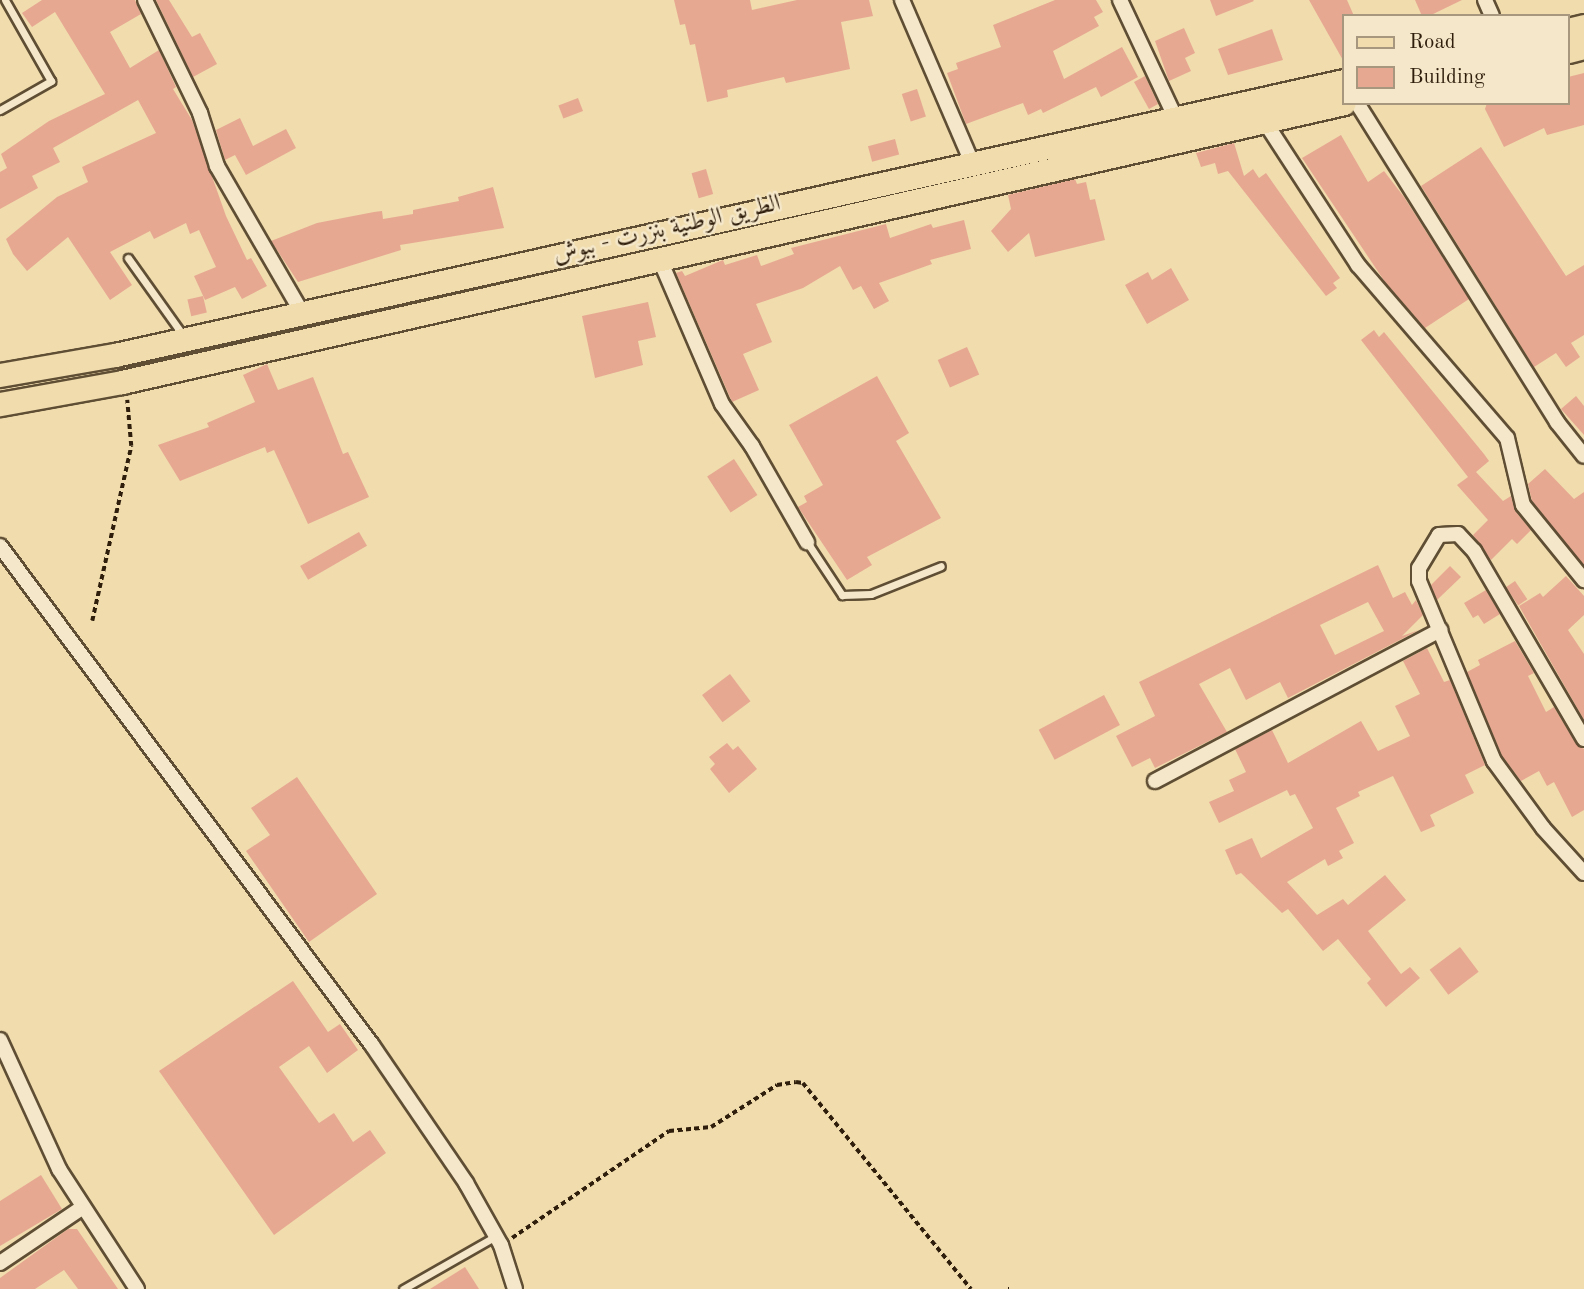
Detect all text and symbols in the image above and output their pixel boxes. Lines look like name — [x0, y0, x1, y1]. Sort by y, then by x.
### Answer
legend — [1342, 14, 1570, 105]
text: Road — [1409, 32, 1456, 53]
text: Building — [1409, 67, 1485, 88]
street label: الطريق الوطنية بنزرت - ببوش — [551, 190, 783, 270]

